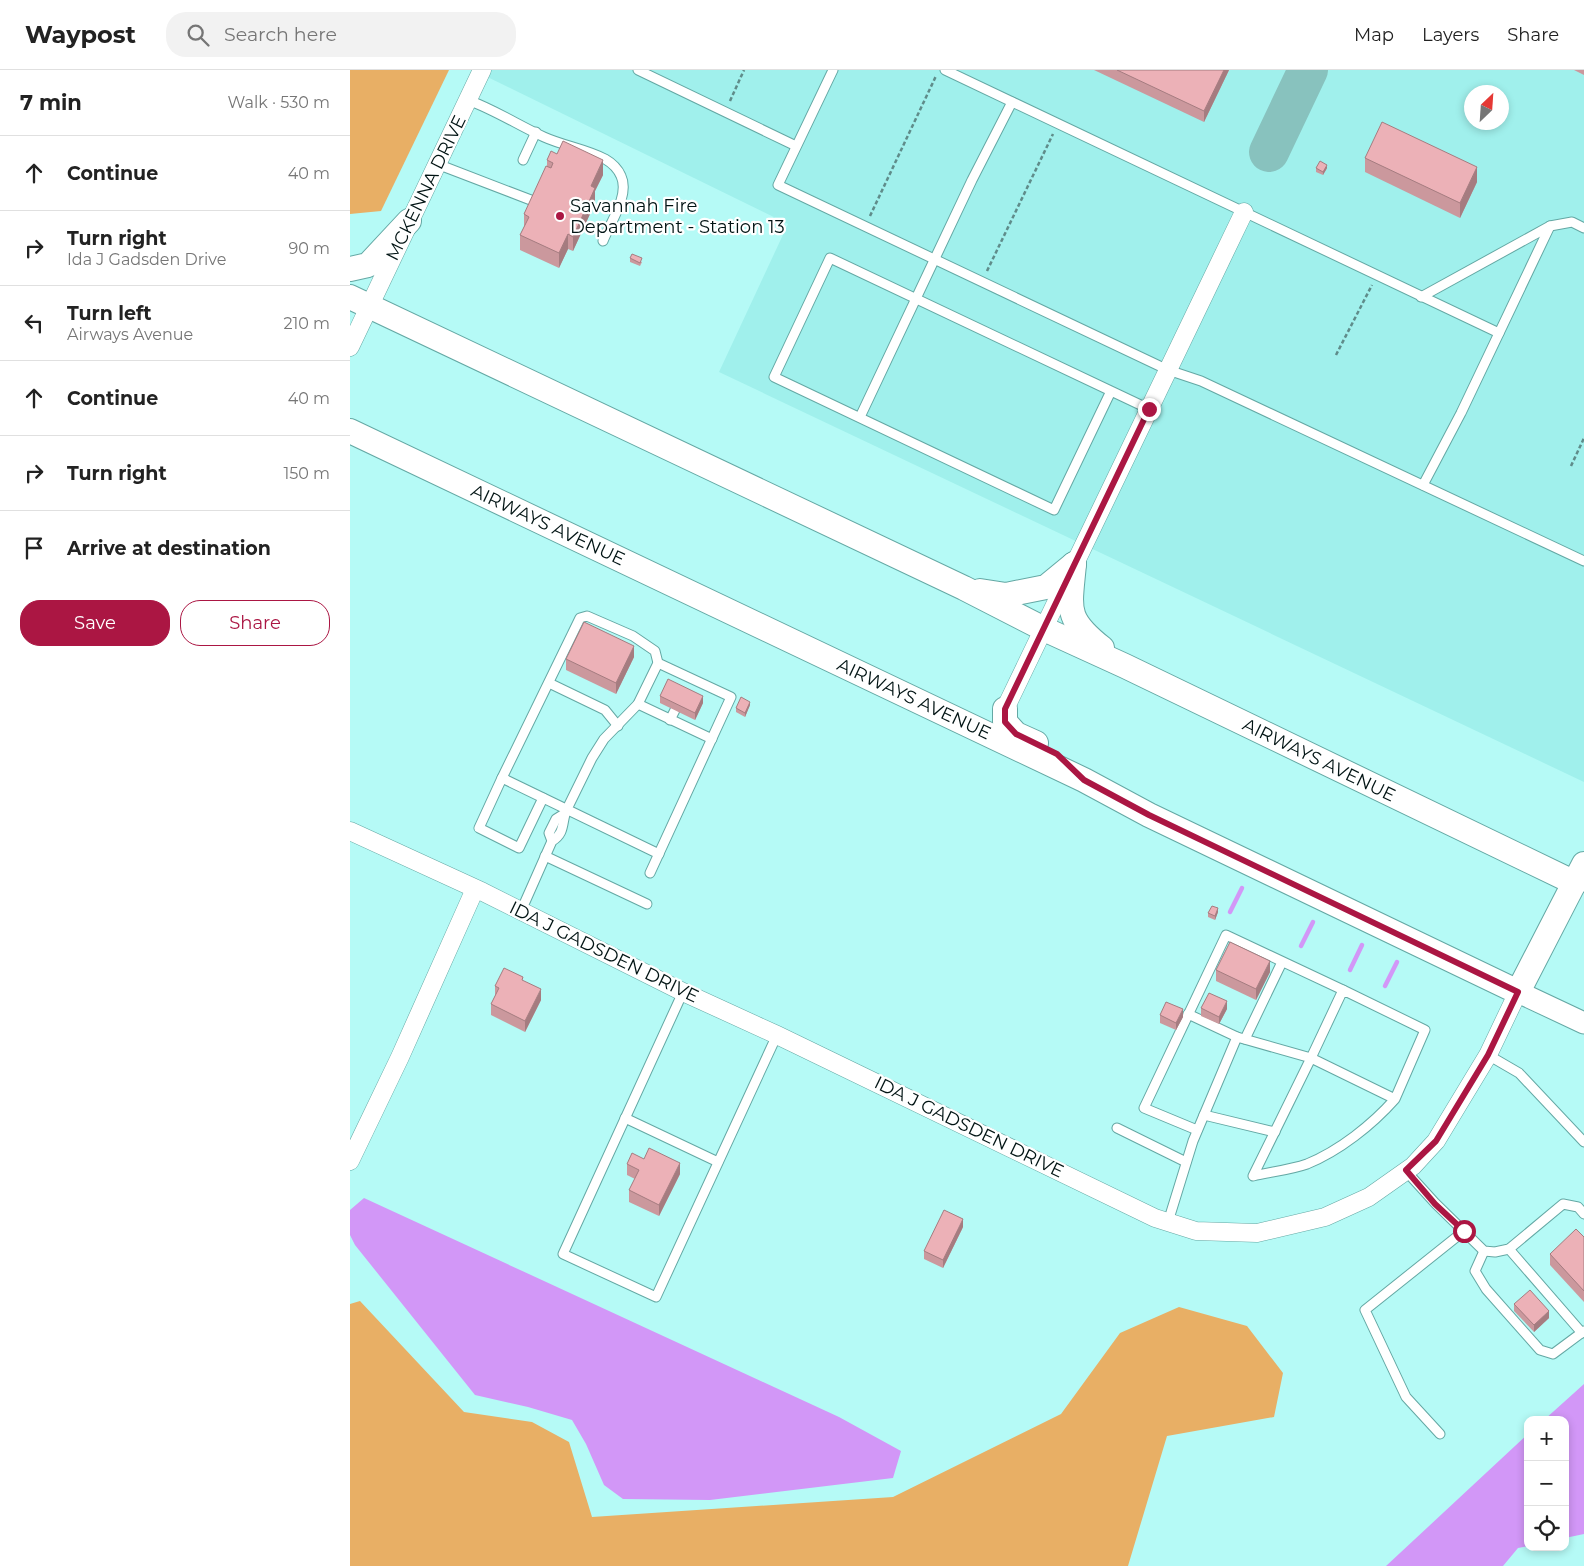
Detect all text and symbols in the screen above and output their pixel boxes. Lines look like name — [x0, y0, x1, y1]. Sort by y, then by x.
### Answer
search box — [166, 12, 516, 57]
text: Waypost — [25, 20, 136, 49]
icon: search — [184, 21, 212, 49]
text: Search here — [224, 23, 337, 46]
text: Map — [1354, 24, 1394, 46]
text: Layers — [1422, 24, 1479, 46]
text: Share — [1507, 24, 1559, 46]
north arrow — [1464, 85, 1509, 130]
text: 7 min — [20, 90, 82, 115]
text: Walk · 530 m — [228, 93, 330, 112]
street label: MCKENNA DRIVE — [381, 112, 471, 264]
icon: ahead — [20, 159, 48, 187]
text: Continue — [67, 162, 158, 185]
text: 40 m — [288, 164, 330, 183]
place label: Savannah Fire Department - Station 13 — [570, 195, 785, 238]
marker: Savannah Fire Department - Station 13 — [554, 210, 566, 222]
text: Turn right — [67, 227, 167, 250]
icon: right — [20, 234, 48, 262]
text: 90 m — [288, 239, 330, 258]
text: Ida J Gadsden Drive — [67, 250, 226, 269]
text: Turn left — [67, 302, 152, 325]
icon: left — [20, 309, 48, 337]
text: 210 m — [283, 314, 330, 333]
text: Airways Avenue — [67, 325, 193, 344]
icon: ahead — [20, 384, 48, 412]
text: Continue — [67, 387, 158, 410]
text: 40 m — [288, 389, 330, 408]
route end — [1138, 398, 1161, 421]
icon: right — [20, 459, 48, 487]
text: Turn right — [67, 462, 167, 485]
text: 150 m — [283, 464, 330, 483]
street label: AIRWAYS AVENUE — [468, 480, 628, 570]
icon: arrive — [20, 534, 48, 562]
text: Arrive at destination — [67, 537, 271, 560]
button: Save — [20, 600, 170, 646]
button: Share — [180, 600, 330, 646]
street label: AIRWAYS AVENUE — [834, 654, 994, 744]
street label: AIRWAYS AVENUE — [1239, 713, 1399, 807]
street label: IDA J GADSDEN DRIVE — [506, 897, 702, 1007]
street label: IDA J GADSDEN DRIVE — [871, 1072, 1067, 1182]
route start — [1453, 1220, 1476, 1243]
map controls — [1524, 1416, 1569, 1551]
button: + — [1524, 1416, 1569, 1461]
button: − — [1524, 1461, 1569, 1506]
button: locate — [1524, 1506, 1569, 1551]

